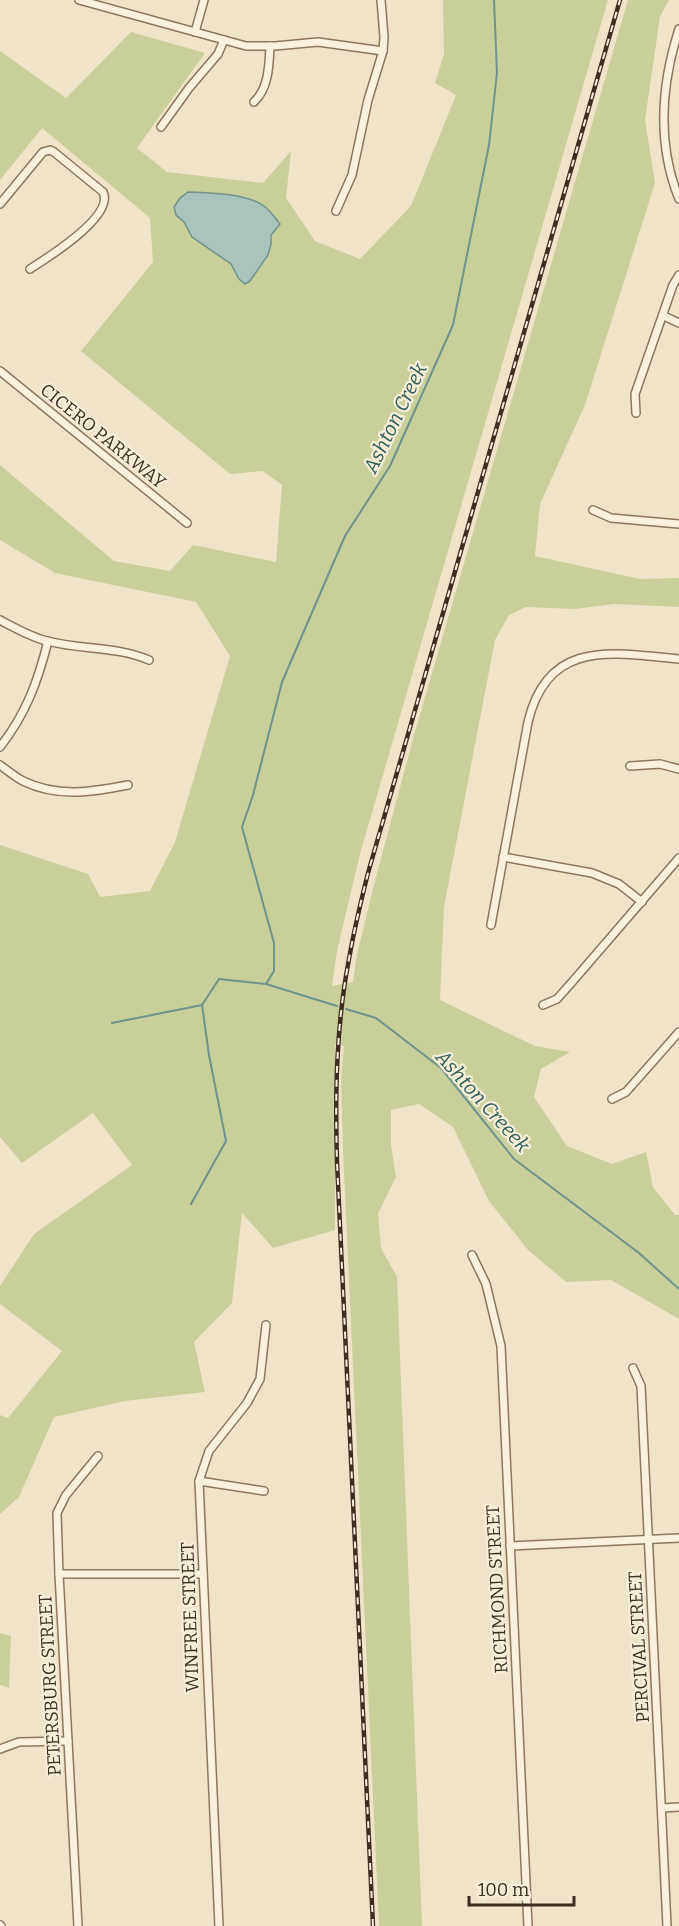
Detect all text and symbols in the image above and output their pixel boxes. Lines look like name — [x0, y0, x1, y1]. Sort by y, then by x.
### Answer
water label: Ashton Creek — [358, 359, 432, 478]
street label: CICERO PARKWAY — [36, 379, 171, 494]
water label: Ashton Creeek — [430, 1044, 535, 1157]
street label: RICHMOND STREET — [482, 1504, 512, 1674]
street label: WINFREE STREET — [176, 1541, 204, 1693]
street label: PERCIVAL STREET — [624, 1570, 654, 1723]
street label: PETERSBURG STREET — [34, 1593, 66, 1776]
scale bar — [469, 1869, 574, 1907]
text: 100 m — [478, 1879, 529, 1901]

